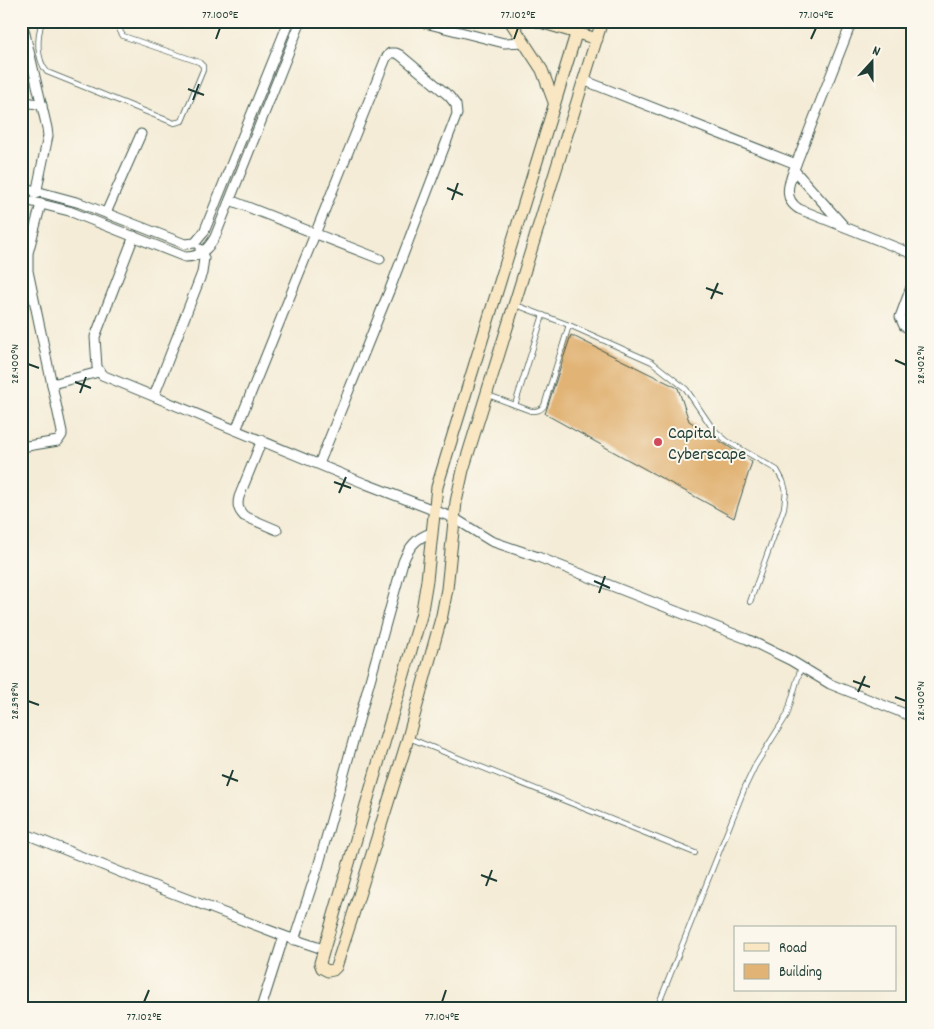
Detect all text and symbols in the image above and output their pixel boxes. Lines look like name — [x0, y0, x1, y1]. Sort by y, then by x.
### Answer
text: 77.100°E — [202, 7, 239, 24]
text: 77.102°E — [501, 7, 536, 24]
text: 77.104°E — [799, 7, 834, 24]
north arrow — [846, 38, 896, 88]
text: N — [869, 41, 883, 62]
text: 28.400°N — [7, 344, 24, 384]
text: 28.402°N — [913, 346, 930, 384]
place label: Capital Cyberscape — [668, 422, 746, 468]
marker: Capital Cyberscape — [652, 436, 664, 448]
text: 28.400°N — [913, 681, 930, 721]
text: 28.398°N — [7, 682, 24, 720]
legend — [734, 926, 896, 992]
text: Road — [779, 938, 807, 960]
text: Building — [779, 962, 822, 984]
text: 77.102°E — [127, 1009, 162, 1026]
text: 77.104°E — [425, 1009, 460, 1026]

